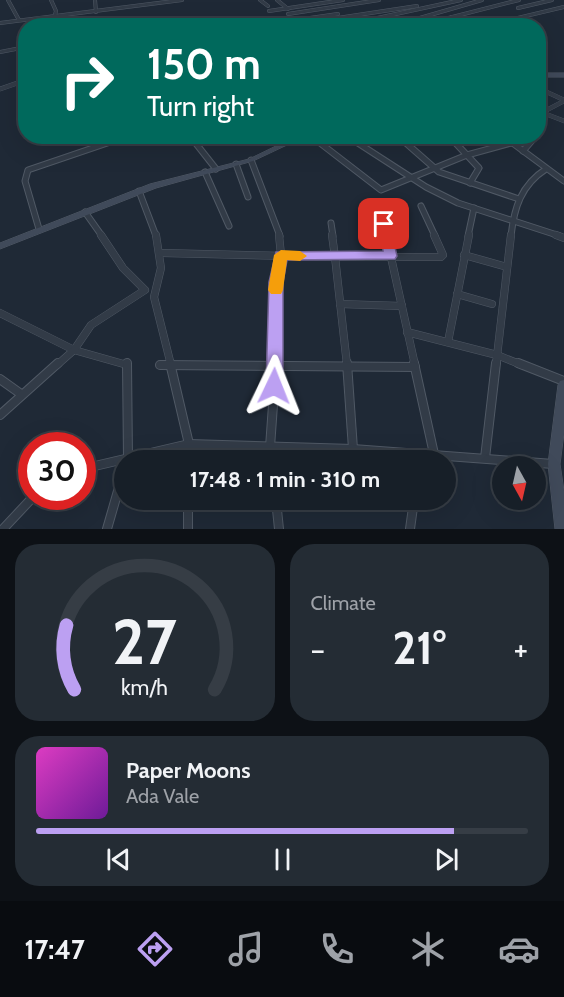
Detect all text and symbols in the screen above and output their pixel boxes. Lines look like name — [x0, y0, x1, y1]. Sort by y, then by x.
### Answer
text: 150 m — [147, 38, 261, 90]
icon: right — [48, 42, 126, 120]
text: Turn right — [147, 90, 254, 123]
pin — [358, 198, 409, 249]
icon: arrive — [367, 207, 400, 240]
position arrow — [242, 354, 306, 418]
speed limit sign: 30 — [18, 432, 96, 510]
north arrow — [492, 456, 546, 510]
map controls — [492, 456, 546, 510]
text: 17:48 · 1 min · 310 m — [190, 466, 380, 493]
text: Climate — [311, 591, 376, 615]
text: 27 — [112, 604, 177, 680]
text: 21° — [393, 621, 446, 675]
text: − — [311, 629, 325, 669]
text: + — [513, 629, 528, 669]
text: km/h — [121, 674, 168, 700]
text: Paper Moons — [126, 757, 250, 784]
text: Ada Vale — [126, 784, 199, 808]
icon: previous — [102, 843, 135, 876]
icon: pause — [266, 843, 299, 876]
icon: next — [430, 843, 463, 876]
icon: directions — [134, 928, 176, 970]
icon: music — [225, 928, 267, 970]
icon: phone — [316, 928, 358, 970]
icon: climate — [407, 928, 449, 970]
icon: car — [498, 928, 540, 970]
text: 17:47 — [24, 933, 85, 966]

